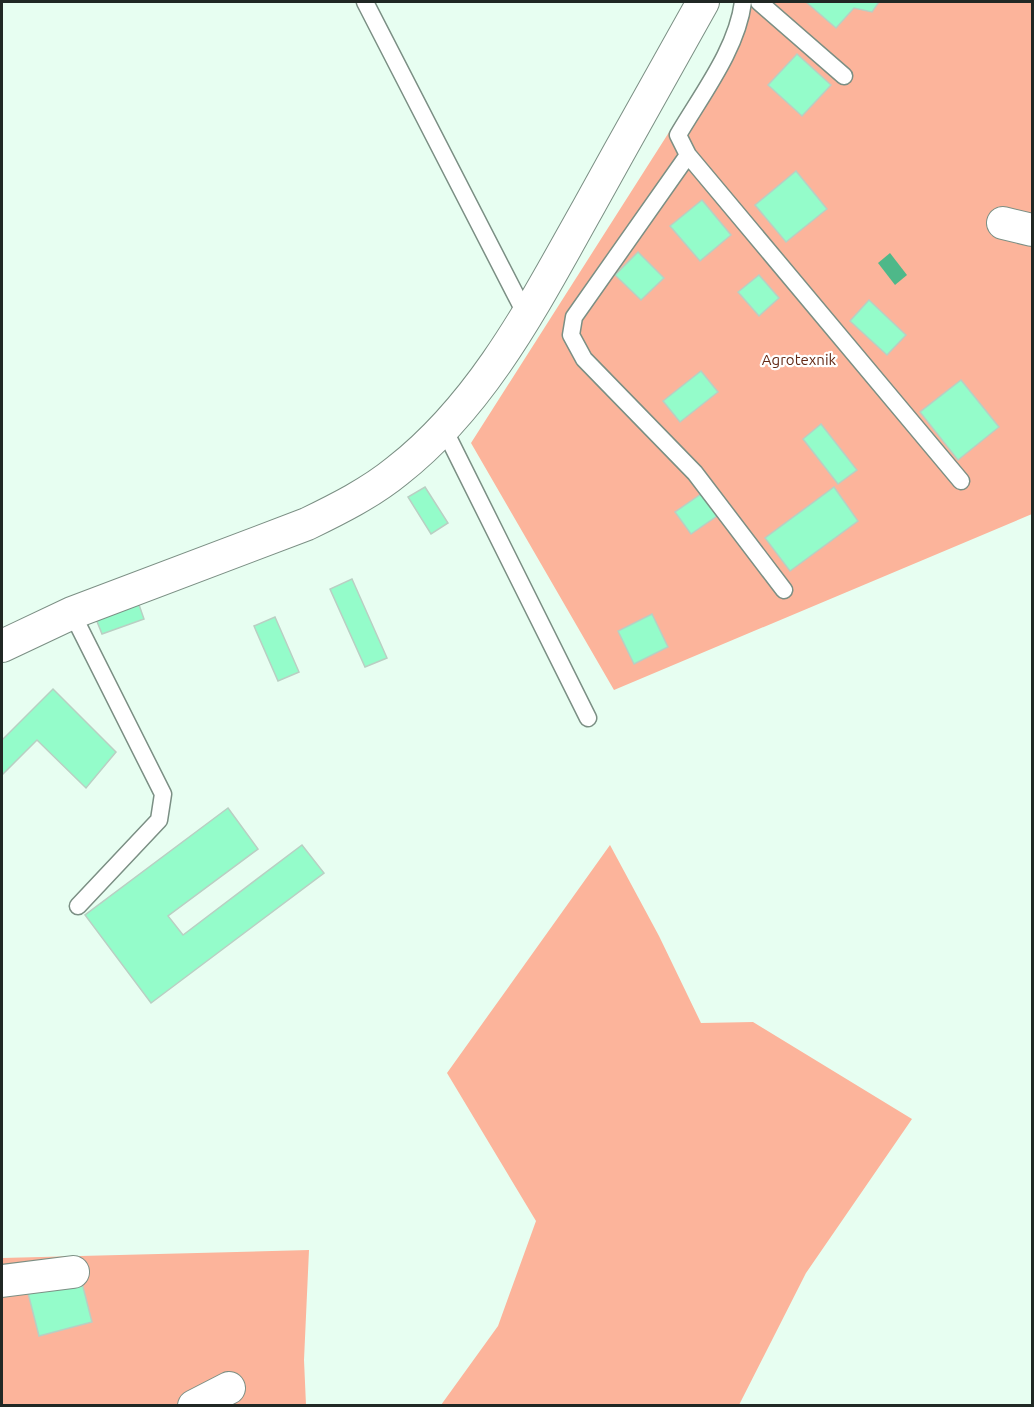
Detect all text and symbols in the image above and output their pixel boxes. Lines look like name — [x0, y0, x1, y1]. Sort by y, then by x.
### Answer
park label: Agrotexnik — [762, 351, 837, 368]

